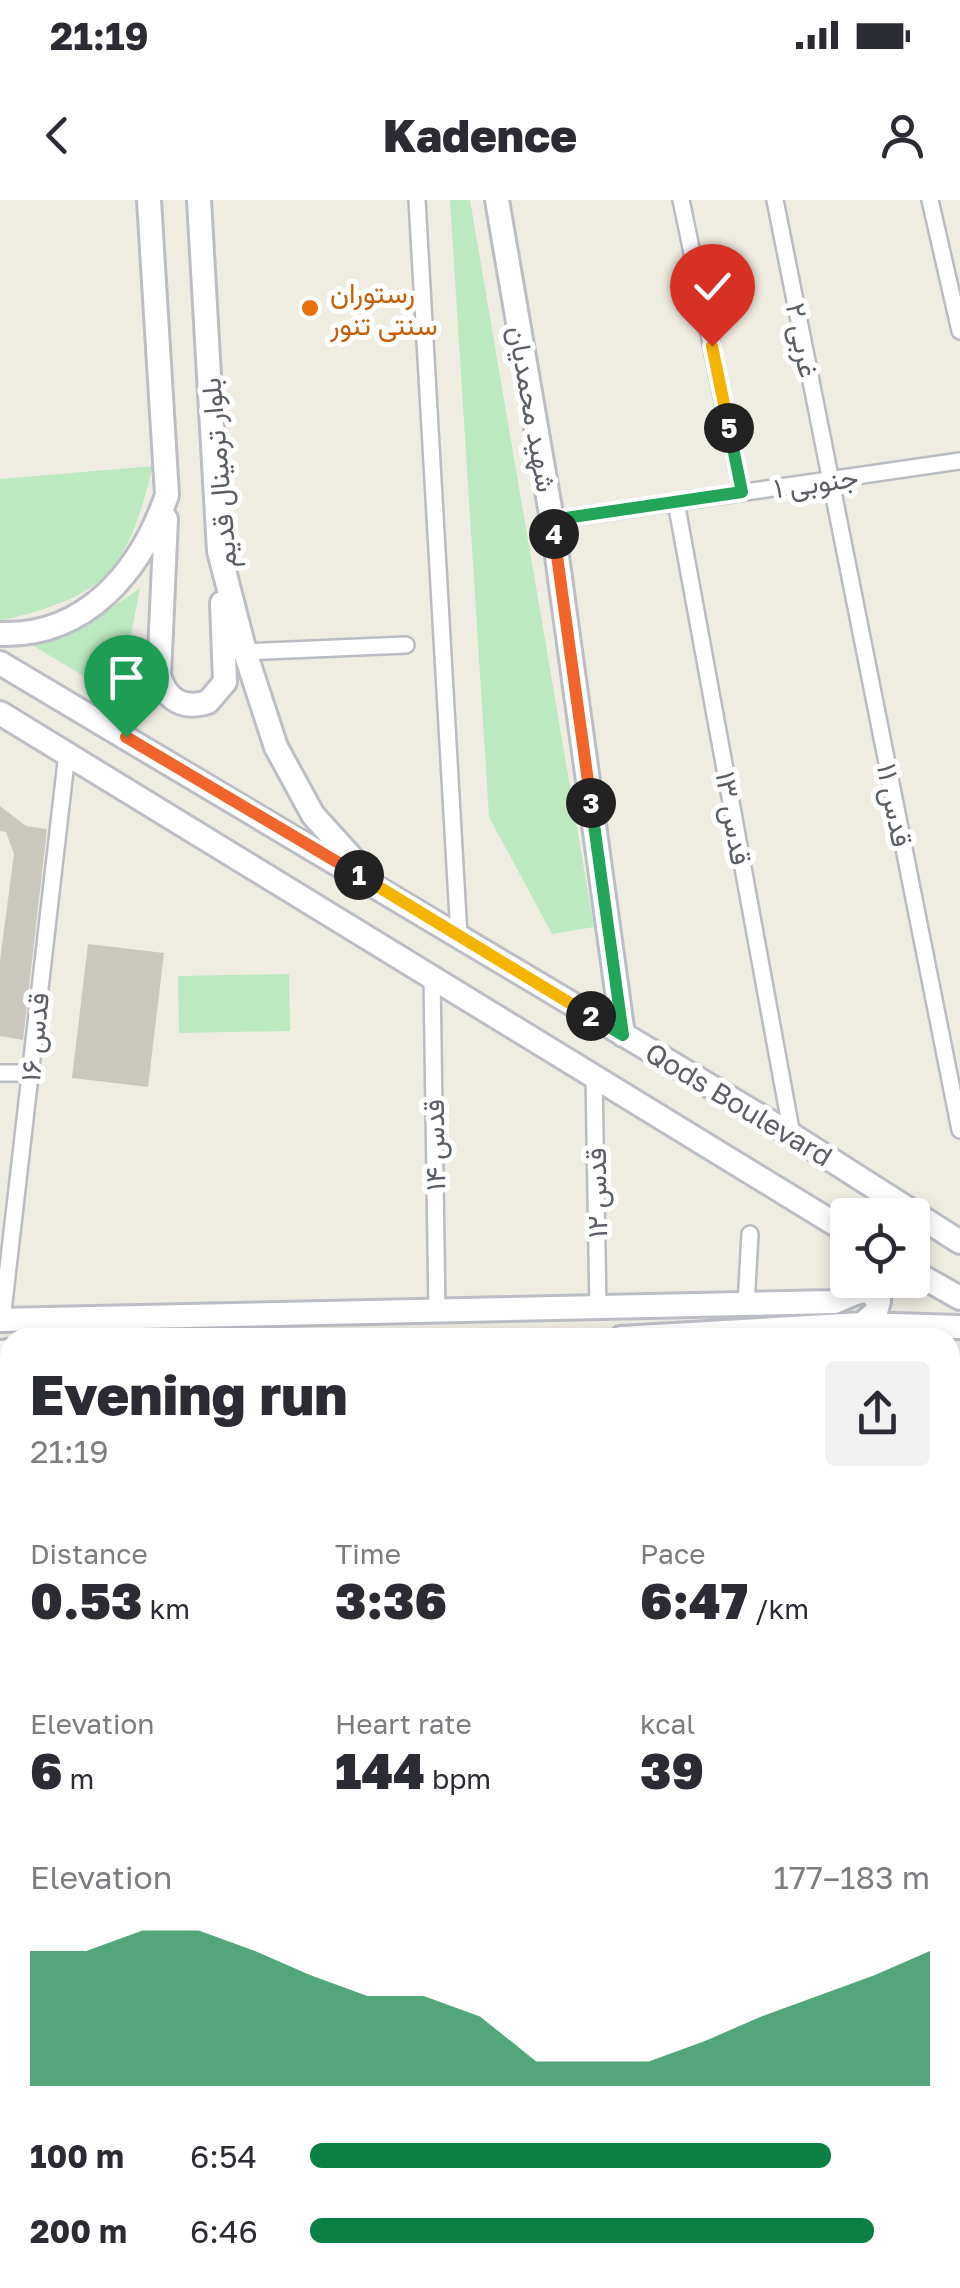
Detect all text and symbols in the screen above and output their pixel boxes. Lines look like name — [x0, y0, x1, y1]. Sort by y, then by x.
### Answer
text: 21:19 — [50, 13, 149, 58]
icon: back — [30, 108, 85, 163]
text: Kadence — [383, 108, 577, 162]
icon: person — [875, 108, 930, 163]
pin — [670, 244, 755, 347]
icon: check — [685, 259, 740, 314]
place label: رستوران سنتی تنور — [329, 276, 437, 343]
marker: رستوران سنتی تنور — [299, 297, 321, 319]
street label: غربی ۲ — [778, 300, 826, 381]
street label: شهید محمدیان — [500, 323, 564, 495]
street label: بلوار ترمینال قدیم — [193, 376, 246, 569]
pin: 5 — [704, 403, 754, 453]
text: 5 — [720, 411, 738, 444]
street label: ۱ جنوبی — [772, 460, 861, 506]
pin: 4 — [529, 509, 579, 559]
text: 4 — [545, 517, 563, 550]
pin — [84, 635, 169, 738]
icon: arrive — [99, 650, 154, 705]
street label: قدس ۱۱ — [870, 761, 919, 850]
street label: قدس ۱۳ — [709, 769, 758, 867]
pin: 3 — [566, 778, 616, 828]
text: 3 — [582, 786, 600, 819]
pin: 1 — [334, 850, 384, 900]
text: 1 — [352, 858, 366, 891]
street label: قدس ۱۶ — [13, 991, 56, 1083]
pin: 2 — [566, 991, 616, 1041]
text: 2 — [582, 999, 600, 1032]
street label: Qods Boulevard — [640, 1035, 838, 1173]
street label: قدس ۱۴ — [417, 1099, 452, 1191]
street label: قدس ۱۲ — [579, 1147, 614, 1239]
map controls — [830, 1198, 930, 1298]
button: locate — [830, 1198, 930, 1298]
text: Evening run — [30, 1361, 348, 1427]
button: share — [825, 1361, 930, 1466]
text: 21:19 — [30, 1432, 109, 1470]
text: Distance — [30, 1537, 148, 1570]
text: Time — [335, 1537, 401, 1570]
text: Pace — [640, 1537, 705, 1570]
text: 0.53 — [30, 1570, 143, 1630]
text: 3:36 — [335, 1570, 447, 1630]
text: 6:47 — [640, 1570, 748, 1630]
text: km — [143, 1592, 190, 1625]
text: /km — [748, 1592, 809, 1625]
text: Elevation — [30, 1707, 155, 1740]
text: Heart rate — [335, 1707, 472, 1740]
text: kcal — [640, 1707, 695, 1740]
text: 6 — [30, 1740, 63, 1800]
text: 144 — [335, 1740, 425, 1800]
text: 39 — [640, 1740, 704, 1800]
text: m — [63, 1762, 94, 1795]
text: bpm — [425, 1762, 491, 1795]
text: Elevation — [30, 1858, 172, 1896]
text: 177–183 m — [774, 1858, 930, 1896]
text: 100 m — [30, 2137, 124, 2175]
text: 6:54 — [190, 2137, 257, 2175]
text: 200 m — [30, 2212, 127, 2250]
text: 6:46 — [190, 2212, 258, 2250]

